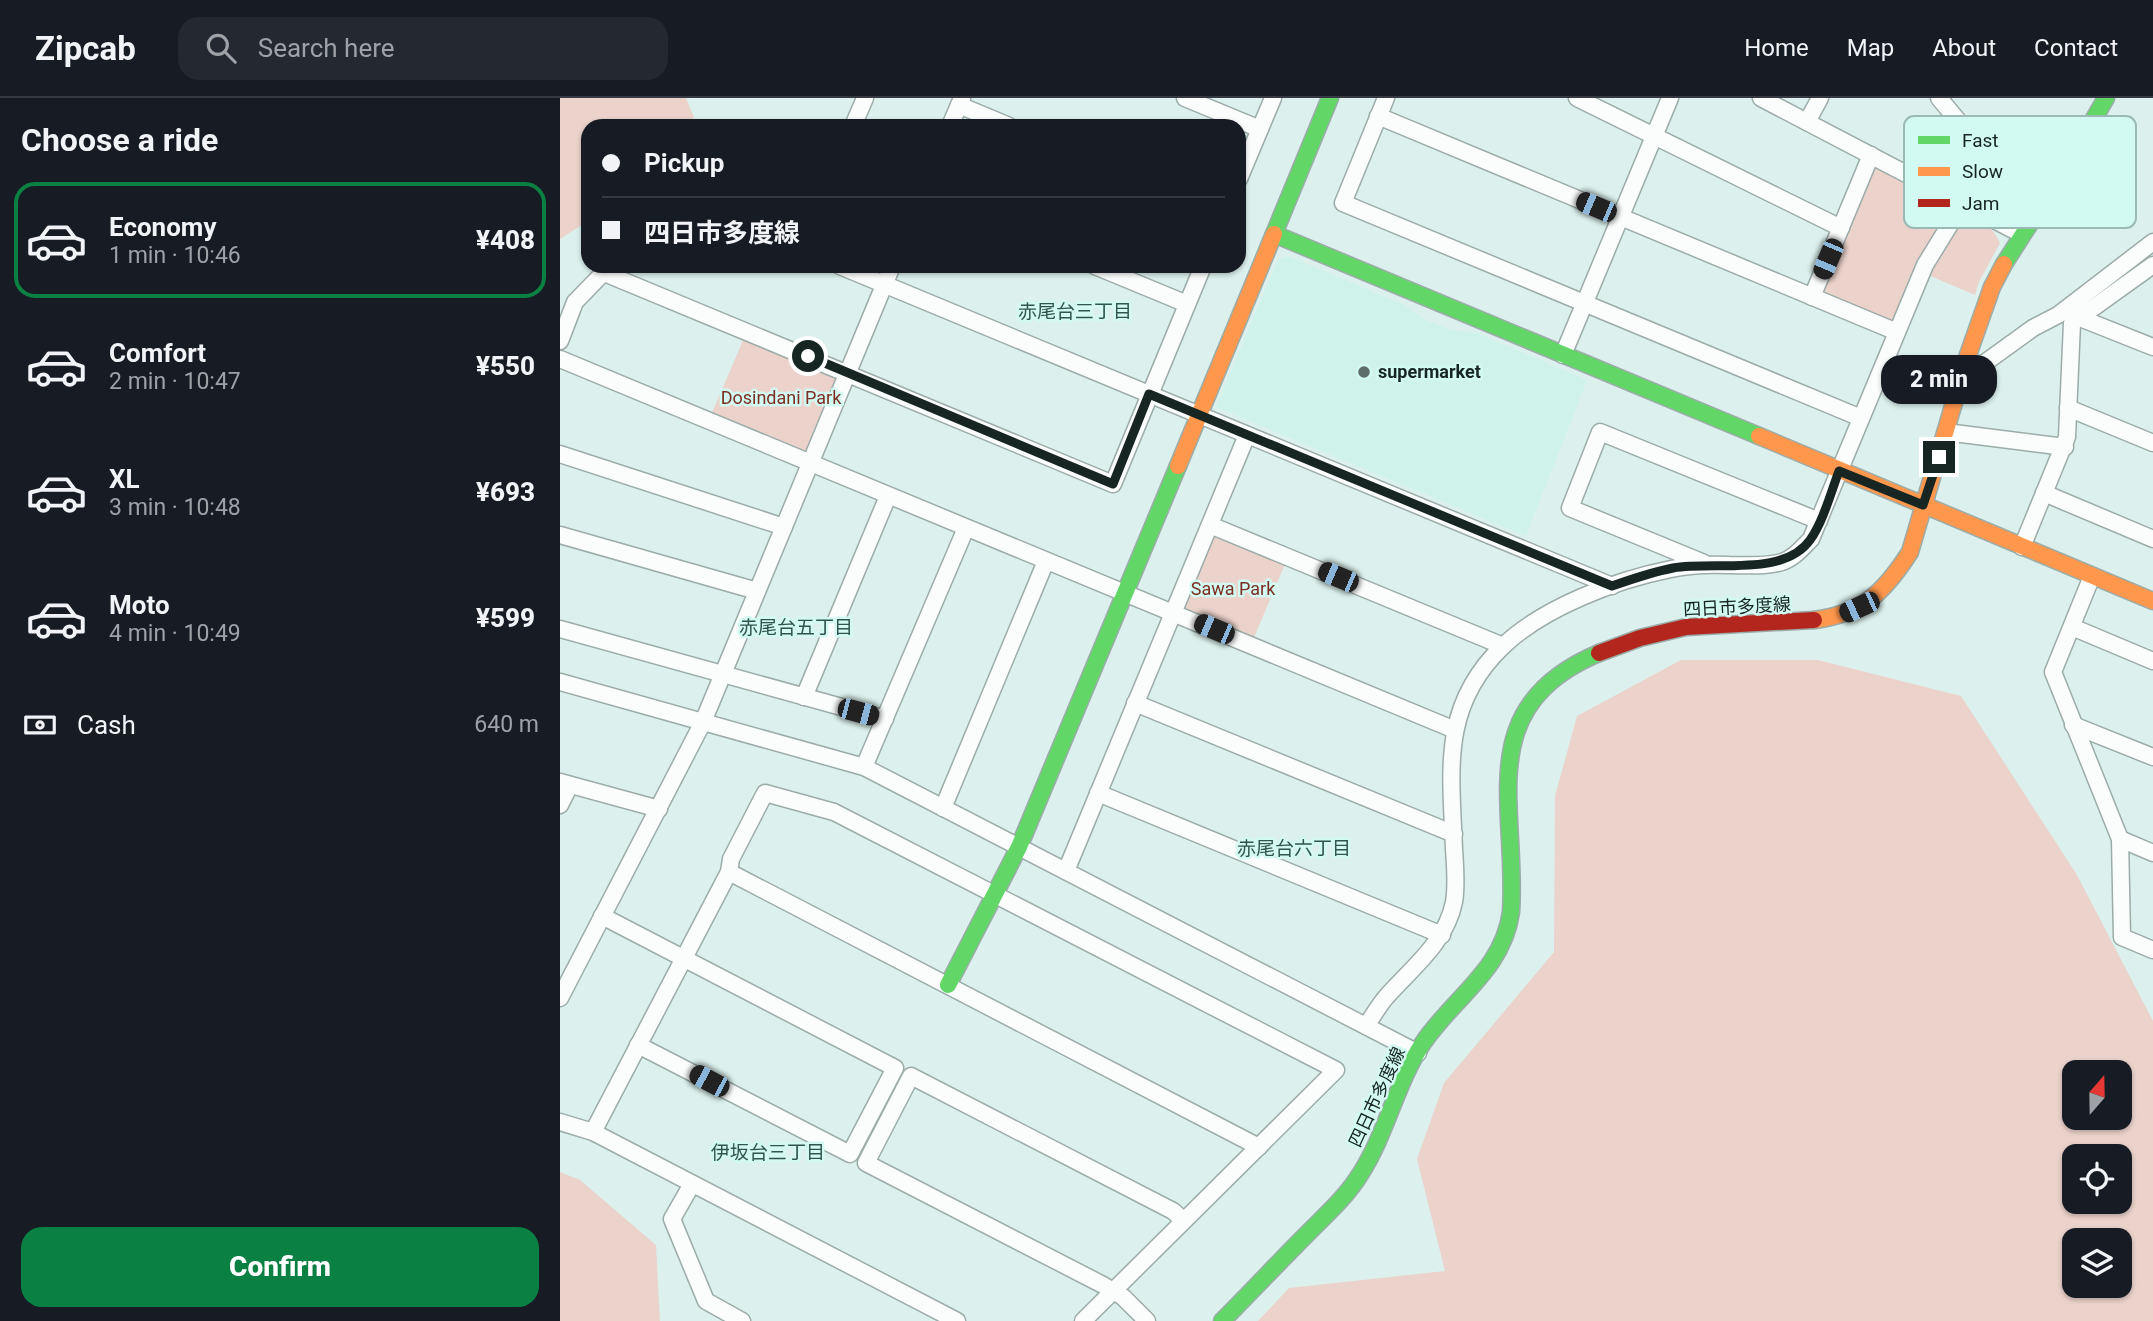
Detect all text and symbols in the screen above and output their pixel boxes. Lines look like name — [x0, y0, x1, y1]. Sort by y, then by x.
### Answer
search box — [178, 17, 668, 80]
text: Zipcab — [35, 29, 136, 68]
icon: search — [202, 29, 240, 67]
text: Search here — [258, 33, 395, 63]
text: Home — [1744, 34, 1809, 62]
text: Map — [1847, 34, 1894, 62]
text: About — [1932, 34, 1996, 62]
text: Contact — [2034, 34, 2118, 62]
legend — [1904, 116, 2136, 228]
text: Choose a ride — [21, 121, 218, 159]
text: Fast — [1962, 129, 1999, 152]
text: Pickup — [644, 148, 724, 178]
text: Slow — [1962, 160, 2003, 183]
car — [1573, 189, 1620, 225]
text: Jam — [1962, 192, 1999, 215]
icon: car — [25, 209, 88, 272]
text: Economy — [109, 212, 216, 242]
text: 四日市多度線 — [644, 218, 800, 248]
text: ¥408 — [476, 225, 535, 255]
car — [1811, 236, 1846, 282]
text: 1 min · 10:46 — [109, 242, 241, 269]
district label: 赤尾台三丁目 — [1018, 300, 1132, 323]
icon: car — [25, 335, 88, 398]
text: Comfort — [109, 338, 206, 368]
route start — [792, 340, 824, 372]
text: ¥550 — [476, 351, 535, 381]
callout: 2 min — [1881, 356, 1997, 404]
place label: supermarket — [1378, 361, 1481, 382]
marker: supermarket — [1356, 364, 1372, 380]
text: 2 min — [1910, 366, 1968, 393]
text: 2 min · 10:47 — [109, 368, 241, 395]
park label: Dosindani Park — [721, 387, 842, 408]
route end — [1923, 441, 1955, 473]
icon: car — [25, 461, 88, 524]
text: XL — [109, 464, 140, 494]
text: ¥693 — [476, 477, 535, 507]
text: 3 min · 10:48 — [109, 494, 241, 521]
car — [1315, 559, 1362, 595]
park label: Sawa Park — [1191, 578, 1276, 599]
icon: car — [25, 587, 88, 650]
car — [1836, 589, 1883, 625]
text: Moto — [109, 590, 170, 620]
street label: 四日市多度線 — [1682, 593, 1791, 620]
text: ¥599 — [476, 603, 535, 633]
car — [1191, 611, 1238, 647]
district label: 赤尾台五丁目 — [739, 616, 853, 639]
text: 4 min · 10:49 — [109, 620, 241, 647]
car — [835, 696, 882, 728]
icon: cash — [21, 706, 59, 744]
text: Cash — [77, 710, 136, 740]
text: 640 m — [474, 711, 539, 738]
district label: 赤尾台六丁目 — [1237, 837, 1351, 860]
street label: 四日市多度線 — [1344, 1043, 1409, 1150]
north arrow — [2062, 1060, 2132, 1130]
map controls — [2062, 1060, 2132, 1298]
car — [686, 1062, 733, 1100]
district label: 伊坂台三丁目 — [711, 1141, 825, 1164]
button: locate — [2062, 1144, 2132, 1214]
button: Confirm — [21, 1227, 539, 1307]
button: layers — [2062, 1228, 2132, 1298]

